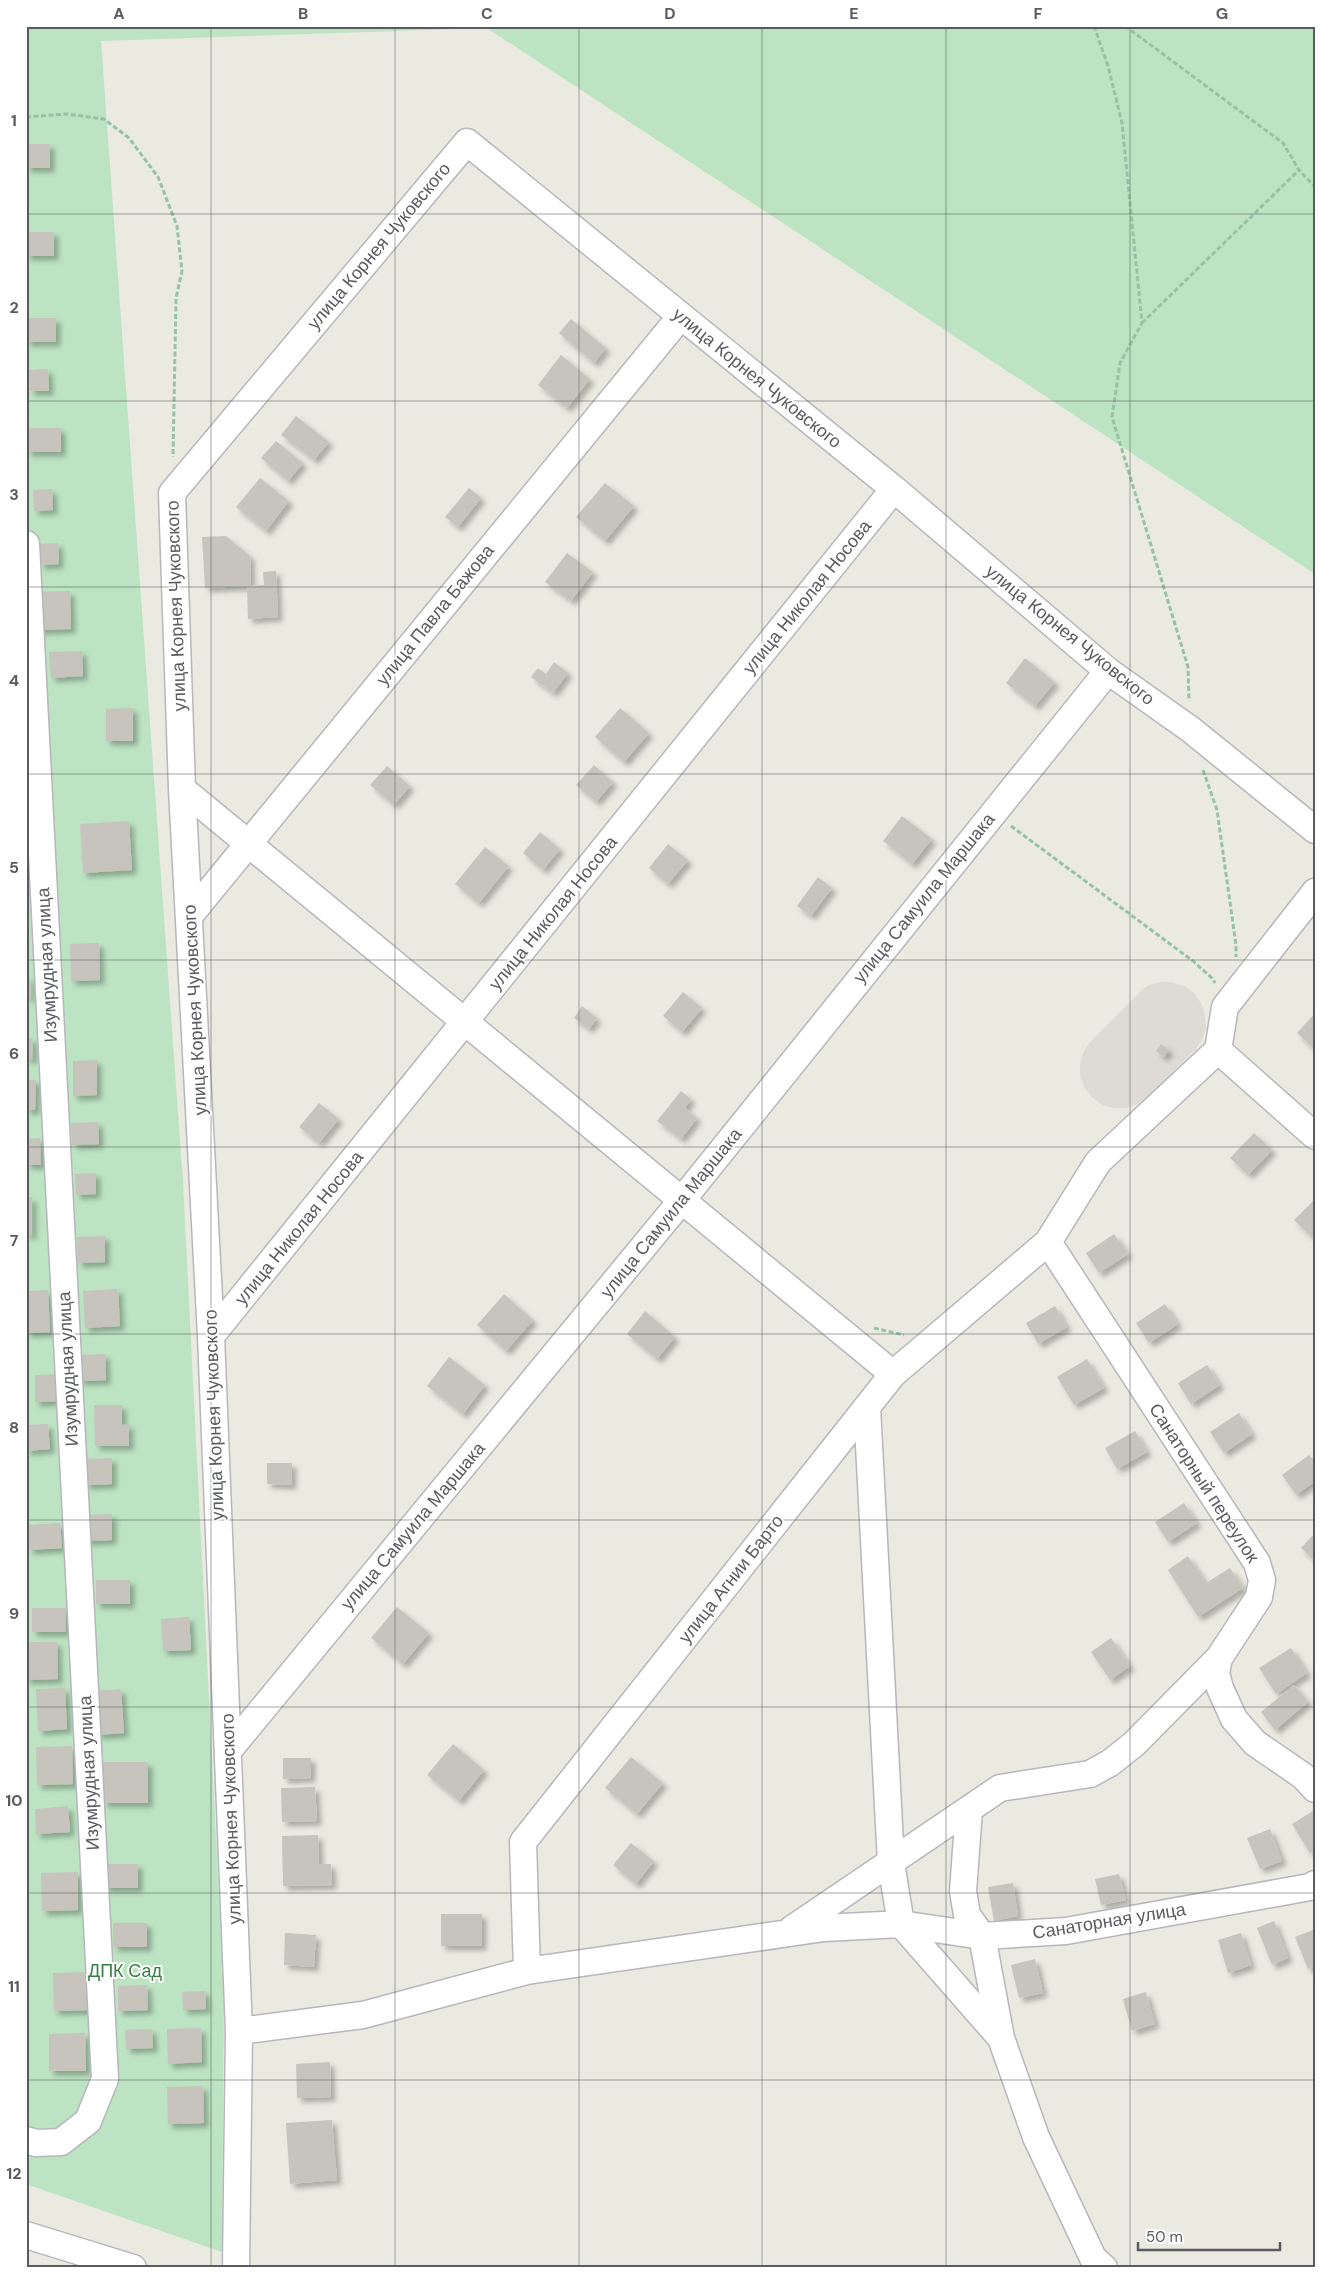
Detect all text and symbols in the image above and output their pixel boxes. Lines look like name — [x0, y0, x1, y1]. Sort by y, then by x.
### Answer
text: A — [113, 3, 125, 24]
text: B — [298, 3, 308, 24]
text: C — [481, 3, 493, 24]
text: D — [664, 3, 676, 24]
text: E — [849, 3, 859, 24]
text: F — [1034, 3, 1043, 24]
text: G — [1216, 3, 1228, 24]
text: 1 — [11, 110, 17, 131]
street label: улица Корнея Чуковского — [302, 157, 456, 335]
text: 2 — [9, 297, 19, 318]
street label: улица Корнея Чуковского — [667, 302, 847, 454]
text: 3 — [9, 484, 19, 505]
street label: улица Корнея Чуковского — [160, 500, 192, 712]
street label: улица Николая Носова — [737, 514, 877, 679]
street label: улица Павла Бажова — [371, 539, 500, 691]
street label: улица Корнея Чуковского — [980, 559, 1160, 711]
text: 4 — [9, 670, 19, 691]
street label: улица Самуила Маршака — [848, 807, 1001, 988]
street label: улица Николая Носова — [483, 830, 623, 995]
text: 5 — [9, 857, 19, 878]
street label: Изумрудная улица — [31, 886, 63, 1043]
street label: улица Корнея Чуковского — [177, 904, 213, 1116]
text: 6 — [9, 1043, 19, 1064]
street label: улица Самуила Маршака — [595, 1122, 748, 1303]
street label: улица Николая Носова — [229, 1145, 369, 1310]
text: 7 — [10, 1230, 19, 1251]
street label: Изумрудная улица — [52, 1290, 84, 1447]
street label: улица Корнея Чуковского — [198, 1309, 230, 1521]
street label: Санаторный переулок — [1143, 1399, 1265, 1567]
text: 8 — [9, 1417, 19, 1438]
street label: улица Самуила Маршака — [336, 1436, 491, 1615]
street label: улица Агнии Барто — [673, 1510, 789, 1648]
text: 9 — [9, 1603, 19, 1624]
street label: Изумрудная улица — [73, 1694, 105, 1851]
street label: улица Корнея Чуковского — [215, 1713, 247, 1925]
text: 10 — [5, 1790, 23, 1811]
street label: Санаторная улица — [1031, 1897, 1188, 1945]
park label: ДПК Сад — [88, 1959, 163, 1983]
text: 11 — [8, 1976, 20, 1997]
text: 12 — [6, 2163, 22, 2184]
scale bar — [1138, 2219, 1281, 2251]
text: 50 m — [1146, 2227, 1183, 2247]

